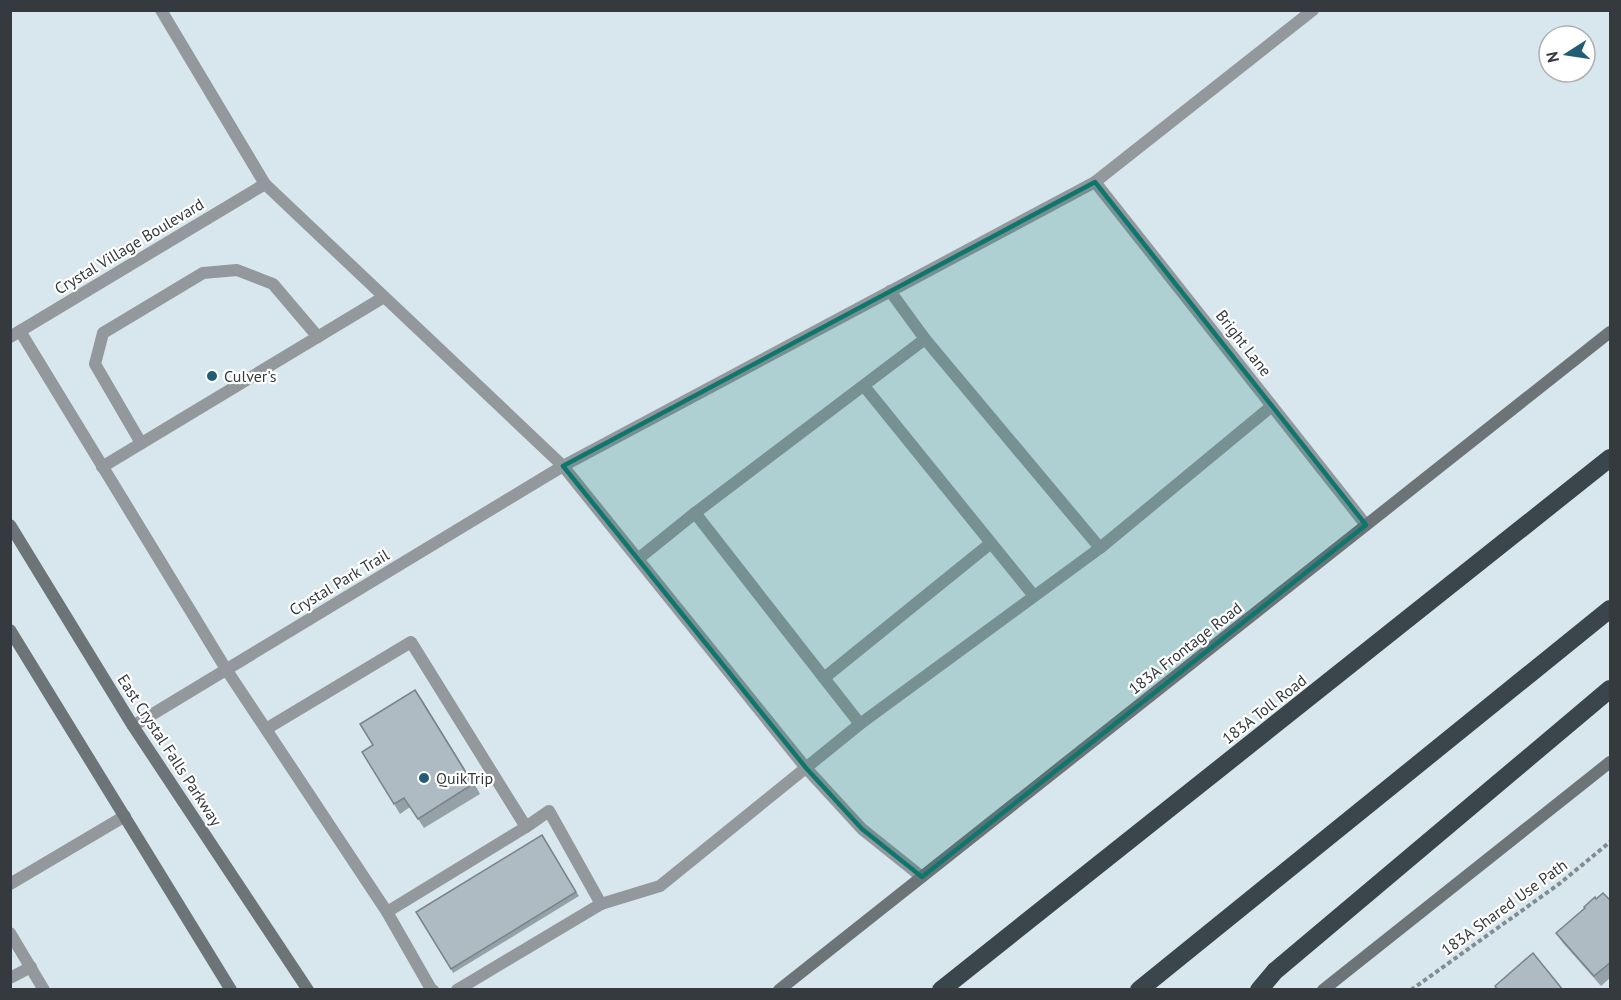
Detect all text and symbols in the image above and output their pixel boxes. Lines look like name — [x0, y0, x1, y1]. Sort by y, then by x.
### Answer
north arrow — [1537, 24, 1597, 84]
text: N — [1541, 50, 1563, 64]
street label: Crystal Village Boulevard — [51, 193, 207, 299]
street label: Bright Lane — [1212, 306, 1276, 380]
place label: Culver's — [224, 366, 277, 386]
marker: Culver's — [205, 369, 219, 383]
street label: Crystal Park Trail — [285, 544, 393, 620]
street label: 183A Frontage Road — [1124, 598, 1246, 698]
street label: East Crystal Falls Parkway — [113, 670, 227, 830]
street label: 183A Toll Road — [1218, 670, 1310, 748]
place label: QuikTrip — [436, 768, 493, 788]
marker: QuikTrip — [417, 771, 431, 785]
street label: 183A Shared Use Path — [1437, 855, 1571, 959]

